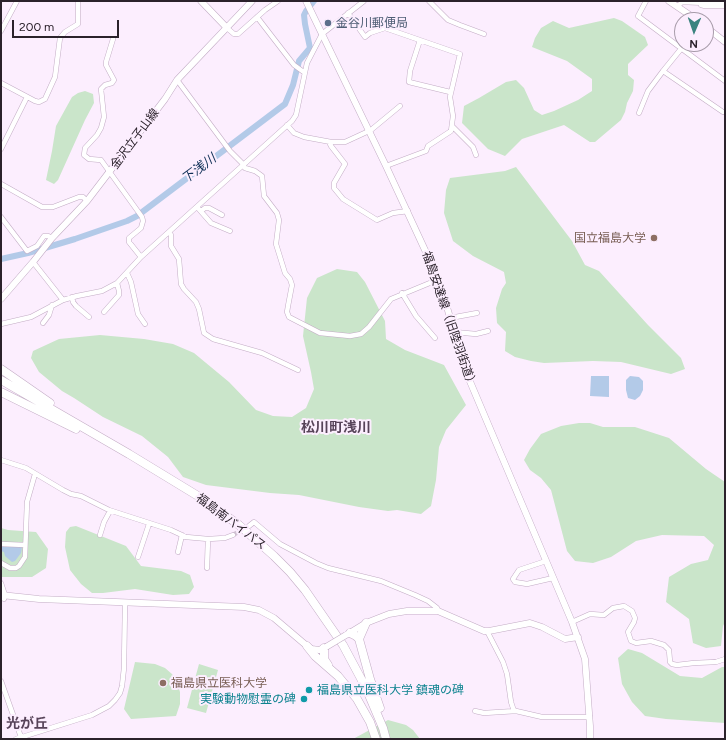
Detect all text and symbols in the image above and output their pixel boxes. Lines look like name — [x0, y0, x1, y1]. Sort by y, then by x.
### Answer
scale bar — [14, 12, 121, 38]
north arrow — [674, 12, 714, 52]
place label: 金谷川郵便局 — [336, 16, 408, 30]
marker: 金谷川郵便局 — [323, 18, 333, 28]
text: 200 m — [19, 20, 54, 34]
text: N — [689, 37, 698, 50]
street label: 金沢立子山線 — [108, 106, 162, 172]
water label: 下浅川 — [179, 151, 219, 187]
place label: 国立福島大学 — [574, 231, 646, 245]
marker: 国立福島大学 — [649, 233, 659, 243]
street label: 福島安達線（旧陸羽街道） — [419, 250, 479, 390]
district label: 松川町浅川 — [301, 420, 371, 436]
street label: 福島南バイパス — [193, 491, 269, 553]
place label: 福島県立医科大学 — [171, 676, 267, 690]
marker: 福島県立医科大学 — [158, 678, 168, 688]
place label: 福島県立医科大学 鎮魂の碑 — [317, 683, 464, 697]
marker: 福島県立医科大学 鎮魂の碑 — [304, 685, 314, 695]
place label: 実験動物慰霊の碑 — [200, 692, 296, 706]
marker: 実験動物慰霊の碑 — [299, 694, 309, 704]
district label: 光が丘 — [6, 716, 48, 732]

